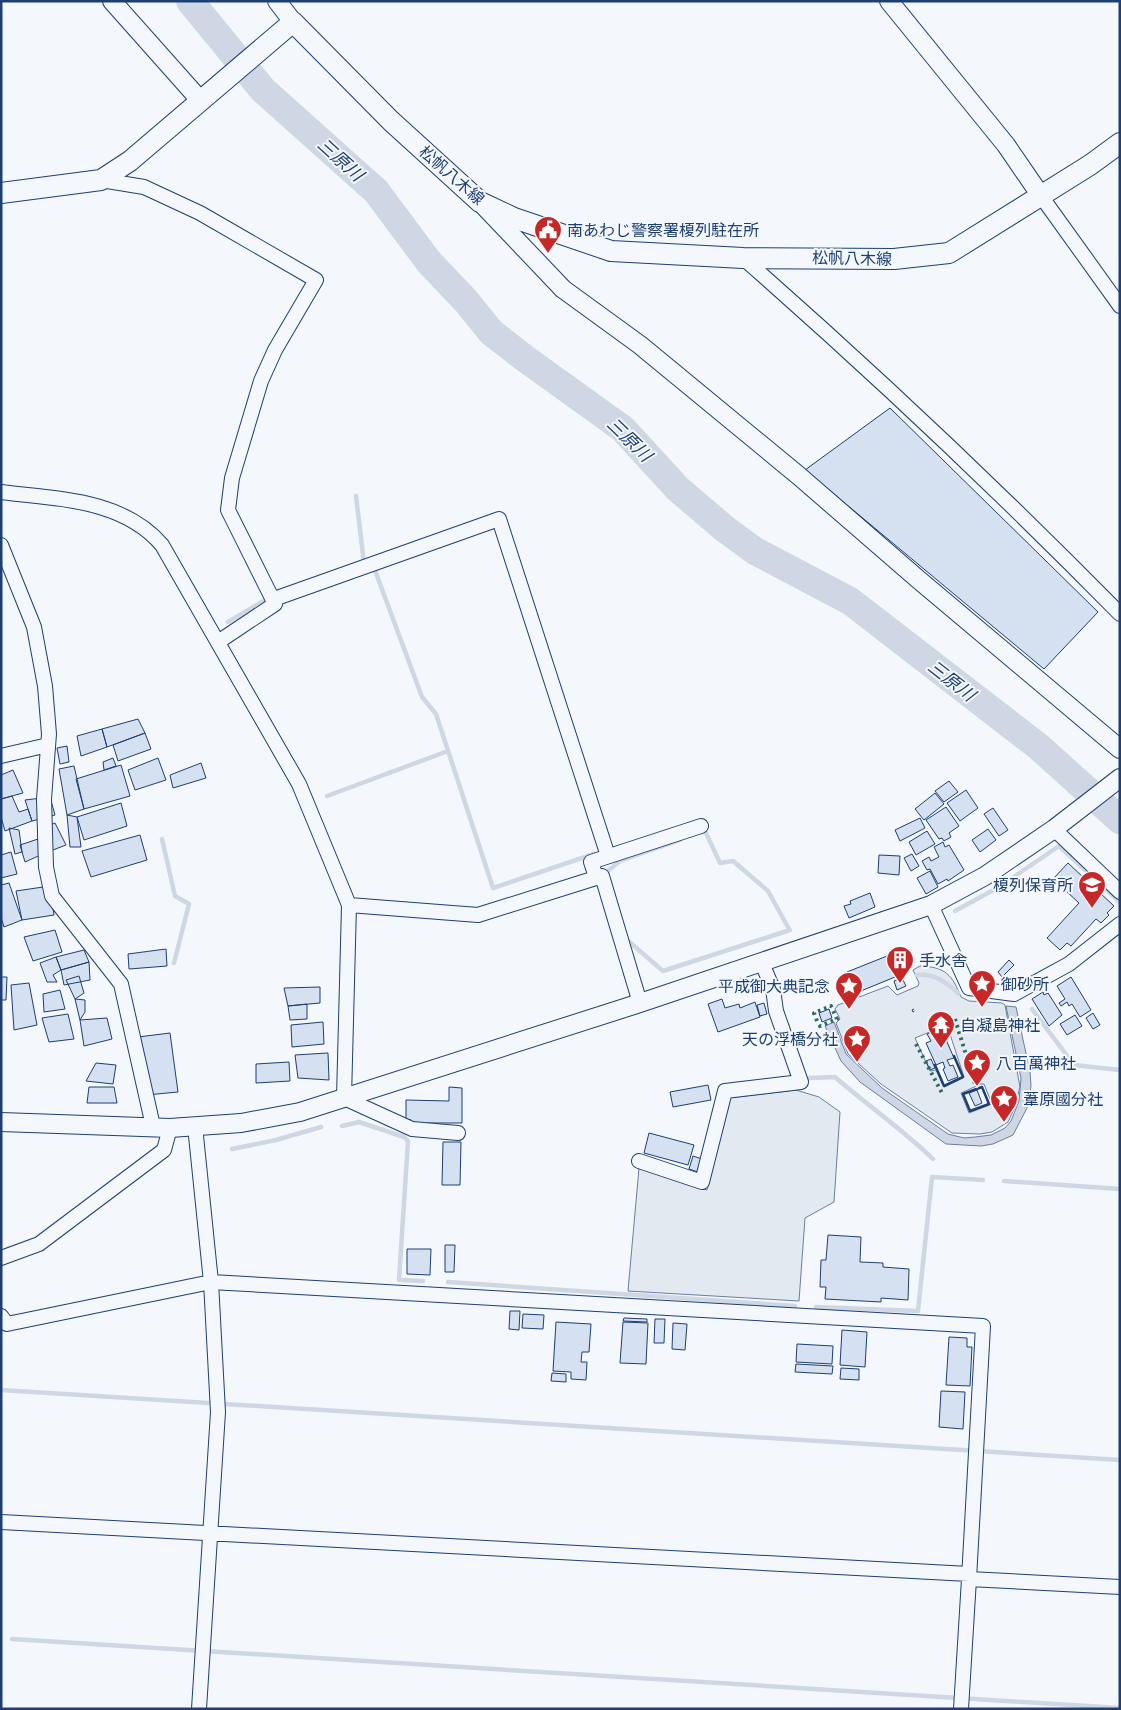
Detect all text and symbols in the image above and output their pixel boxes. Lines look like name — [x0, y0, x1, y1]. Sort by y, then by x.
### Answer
water label: 三原川 — [313, 132, 371, 187]
street label: 松帆八木線 — [415, 140, 489, 210]
public building icon: 南あわじ警察署榎列駐在所 — [533, 215, 563, 254]
place label: 南あわじ警察署榎列駐在所 — [567, 219, 759, 241]
street label: 松帆八木線 — [812, 246, 892, 270]
water label: 三原川 — [602, 412, 659, 468]
water label: 三原川 — [923, 654, 982, 707]
school or university icon: 榎列保育所 — [1077, 870, 1107, 909]
place label: 榎列保育所 — [993, 874, 1073, 896]
building icon: 手水舎 — [885, 945, 915, 984]
place label: 手水舎 — [919, 949, 967, 971]
place icon: 御砂所 — [967, 969, 997, 1008]
place icon: 平成御大典記念 — [834, 971, 864, 1010]
place label: 御砂所 — [1001, 973, 1049, 995]
place label: 平成御大典記念 — [718, 975, 830, 997]
temple icon: 自凝島神社 — [926, 1010, 956, 1049]
place label: 自凝島神社 — [960, 1014, 1040, 1036]
place icon: 天の浮橋分社 — [842, 1024, 872, 1063]
place label: 天の浮橋分社 — [742, 1028, 838, 1050]
place icon: 八百萬神社 — [962, 1048, 992, 1087]
place label: 八百萬神社 — [996, 1052, 1076, 1074]
place icon: 葦原國分社 — [989, 1084, 1019, 1123]
place label: 葦原國分社 — [1023, 1088, 1103, 1110]

